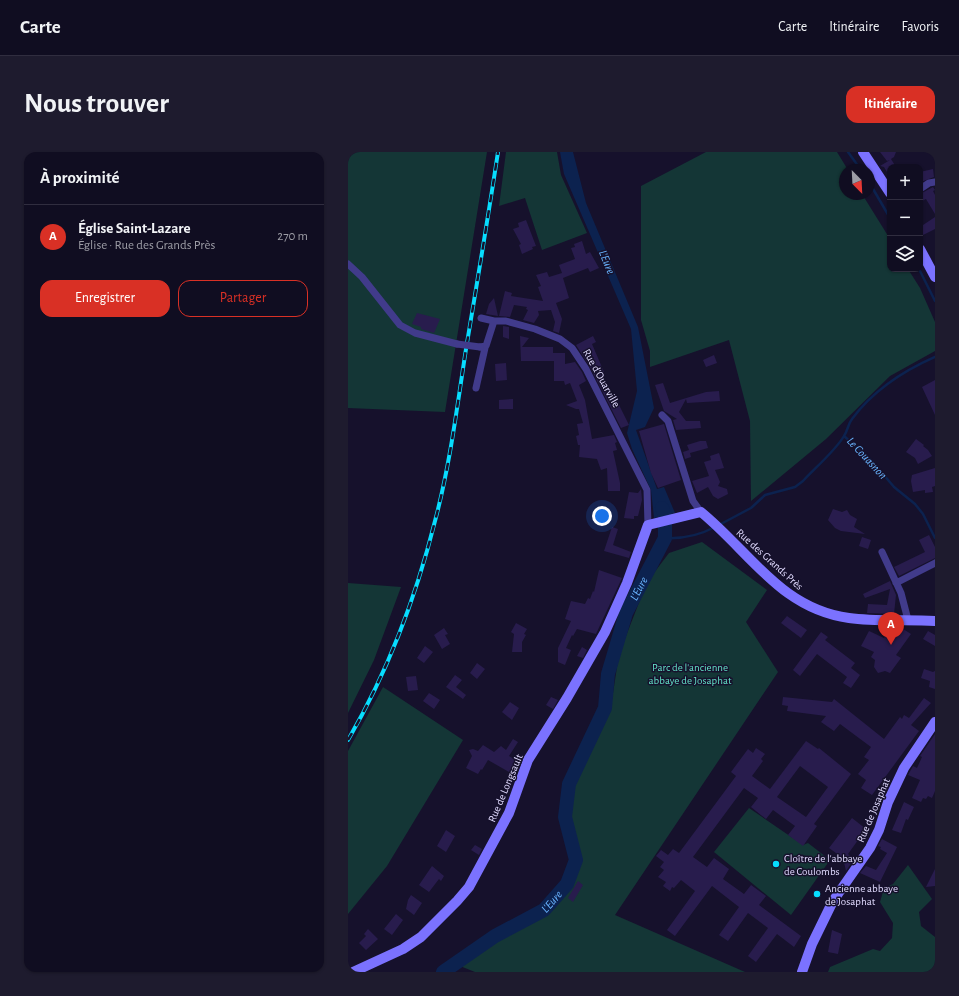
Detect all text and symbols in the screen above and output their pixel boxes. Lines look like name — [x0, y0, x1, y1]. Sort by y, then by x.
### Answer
text: Carte — [20, 18, 61, 37]
text: Carte — [778, 20, 807, 34]
text: Itinéraire — [829, 20, 879, 34]
text: Favoris — [901, 20, 939, 34]
button: Itinéraire — [846, 86, 935, 123]
text: Nous trouver — [24, 90, 169, 118]
north arrow — [839, 164, 875, 200]
map controls — [887, 164, 923, 272]
button: + — [887, 164, 923, 200]
text: À proximité — [40, 169, 120, 186]
button: − — [887, 200, 923, 236]
text: Église Saint-Lazare — [78, 221, 191, 236]
text: A — [49, 230, 57, 243]
text: 270 m — [277, 230, 308, 243]
button: layers — [887, 236, 923, 272]
text: Église · Rue des Grands Près — [78, 239, 215, 252]
water label: L'Eure — [597, 248, 617, 276]
button: Enregistrer — [40, 280, 170, 317]
button: Partager — [178, 280, 308, 317]
street label: Rue d'Ouarville — [581, 347, 622, 409]
water label: Le Couasnon — [845, 435, 889, 481]
your location — [592, 506, 612, 526]
street label: Rue des Grands Près — [734, 527, 805, 592]
water label: L'Eure — [628, 574, 650, 602]
pin: A — [878, 612, 904, 645]
park label: Parc de l'ancienne abbaye de Josaphat — [649, 662, 732, 686]
street label: Rue de Longsault — [486, 752, 525, 824]
street label: Rue de Josaphat — [855, 776, 892, 844]
place label: Cloître de l'abbaye de Coulombs — [784, 853, 862, 877]
marker: Cloître de l'abbaye de Coulombs — [771, 859, 781, 869]
place label: Ancienne abbaye de Josaphat — [825, 883, 898, 907]
water label: L'Eure — [539, 888, 565, 915]
marker: Ancienne abbaye de Josaphat — [812, 889, 822, 899]

